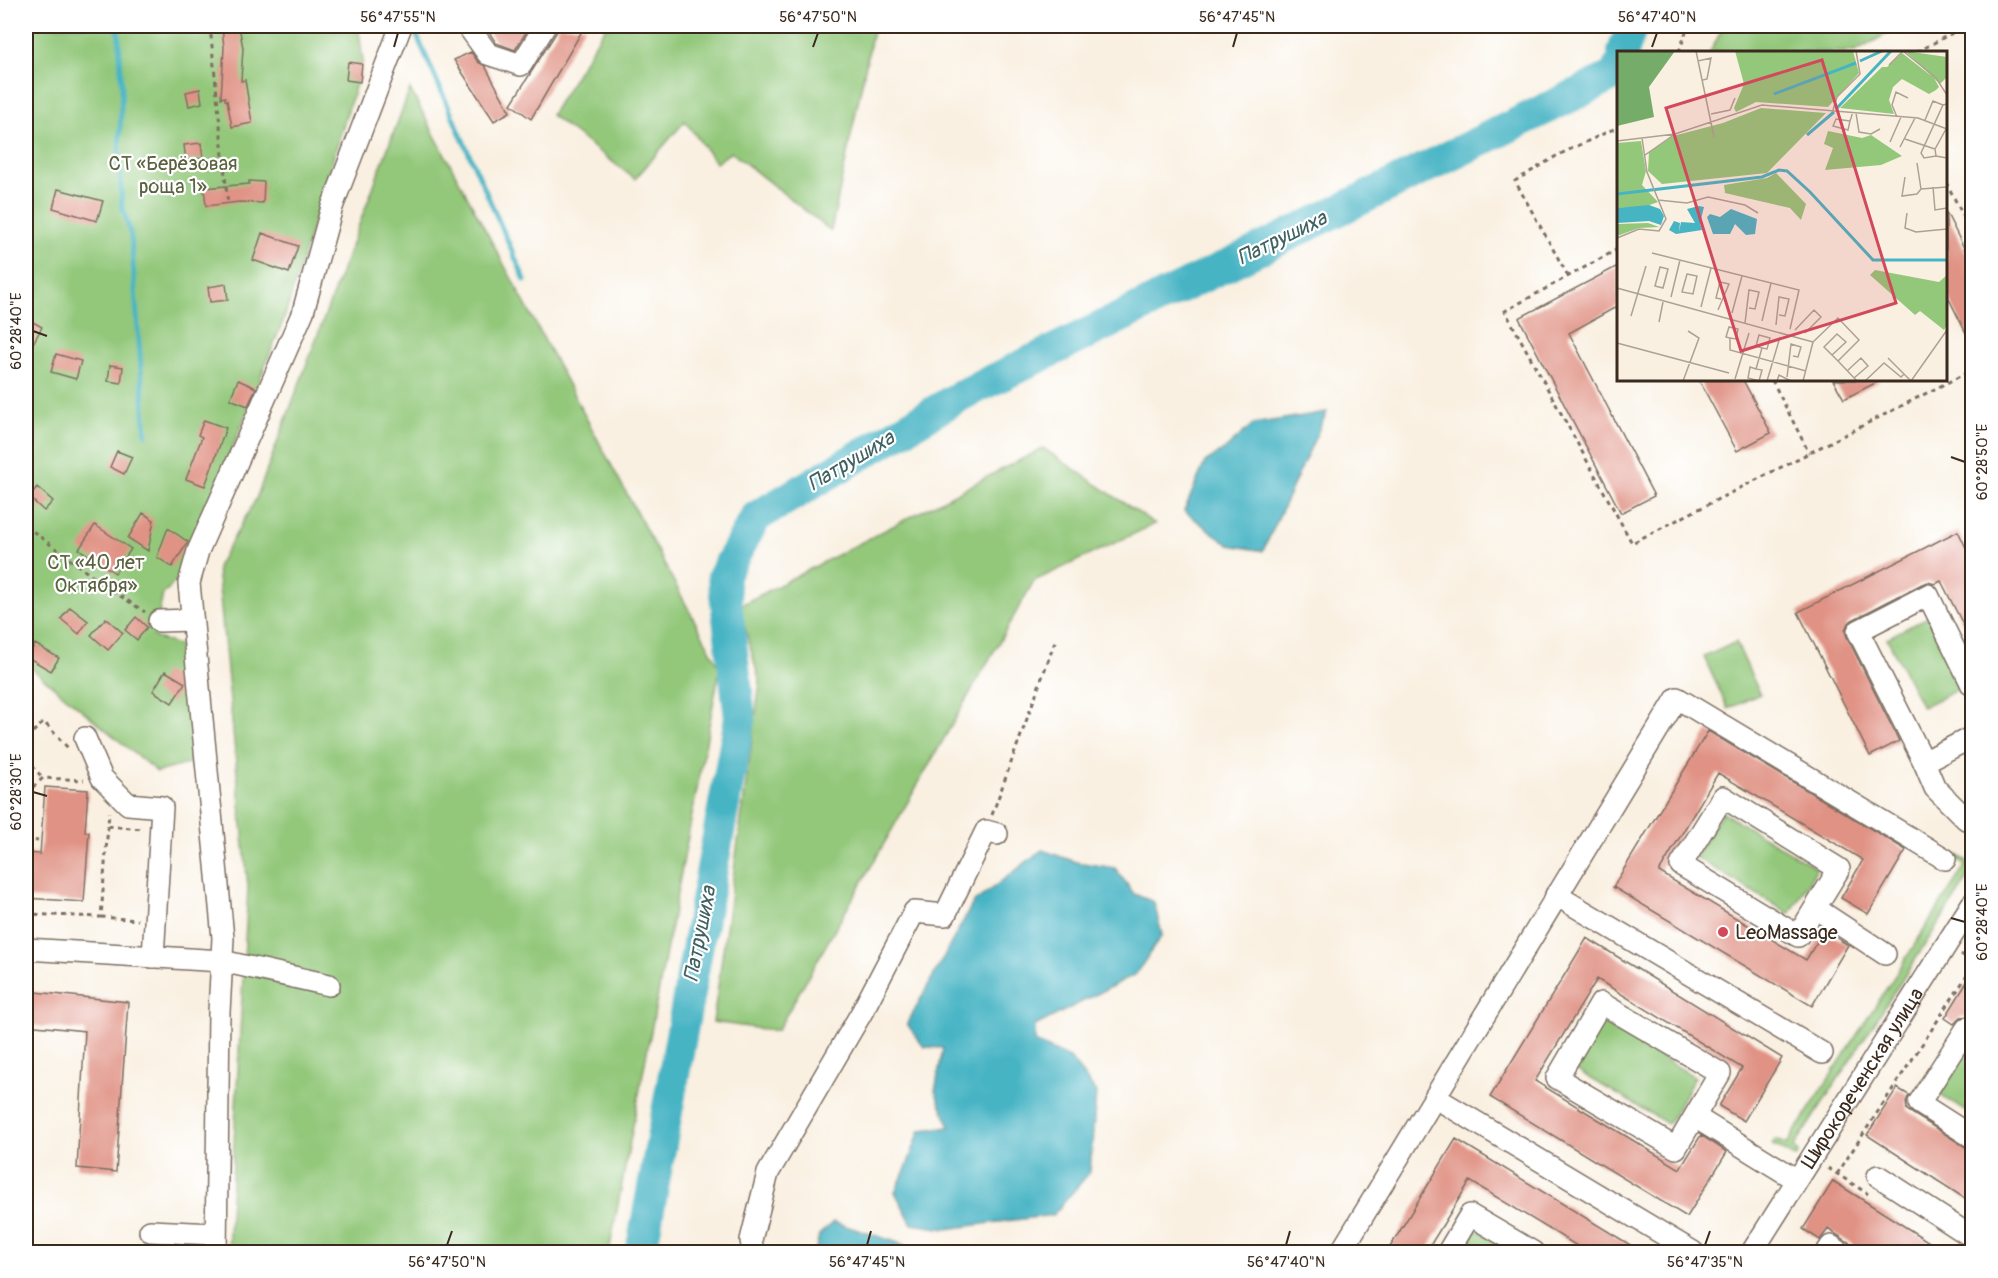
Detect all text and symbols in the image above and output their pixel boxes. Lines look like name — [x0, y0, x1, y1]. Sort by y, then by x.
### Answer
text: 56°47'55"N — [360, 8, 436, 27]
text: 56°47'50"N — [779, 8, 857, 27]
text: 56°47'45"N — [1199, 8, 1275, 27]
text: 56°47'40"N — [1618, 8, 1696, 27]
inset map — [1617, 51, 1947, 381]
park label: СТ «Берёзовая роща 1» — [109, 151, 237, 199]
water label: Патрушиха — [1233, 204, 1332, 271]
text: 60°28'40"E — [7, 292, 26, 370]
text: 60°28'50"E — [1973, 423, 1992, 500]
water label: Патрушиха — [803, 424, 900, 497]
park label: СТ «40 лет Октября» — [47, 550, 145, 598]
text: 60°28'30"E — [7, 753, 26, 830]
water label: Патрушиха — [678, 883, 723, 984]
text: 60°28'40"E — [1973, 883, 1992, 961]
place label: LeoMassage — [1735, 920, 1838, 945]
marker: LeoMassage — [1716, 925, 1730, 939]
street label: Широкореченская улица — [1796, 983, 1929, 1173]
text: 56°47'50"N — [408, 1253, 486, 1272]
text: 56°47'45"N — [829, 1253, 905, 1272]
text: 56°47'40"N — [1247, 1253, 1325, 1272]
text: 56°47'35"N — [1667, 1253, 1743, 1272]

